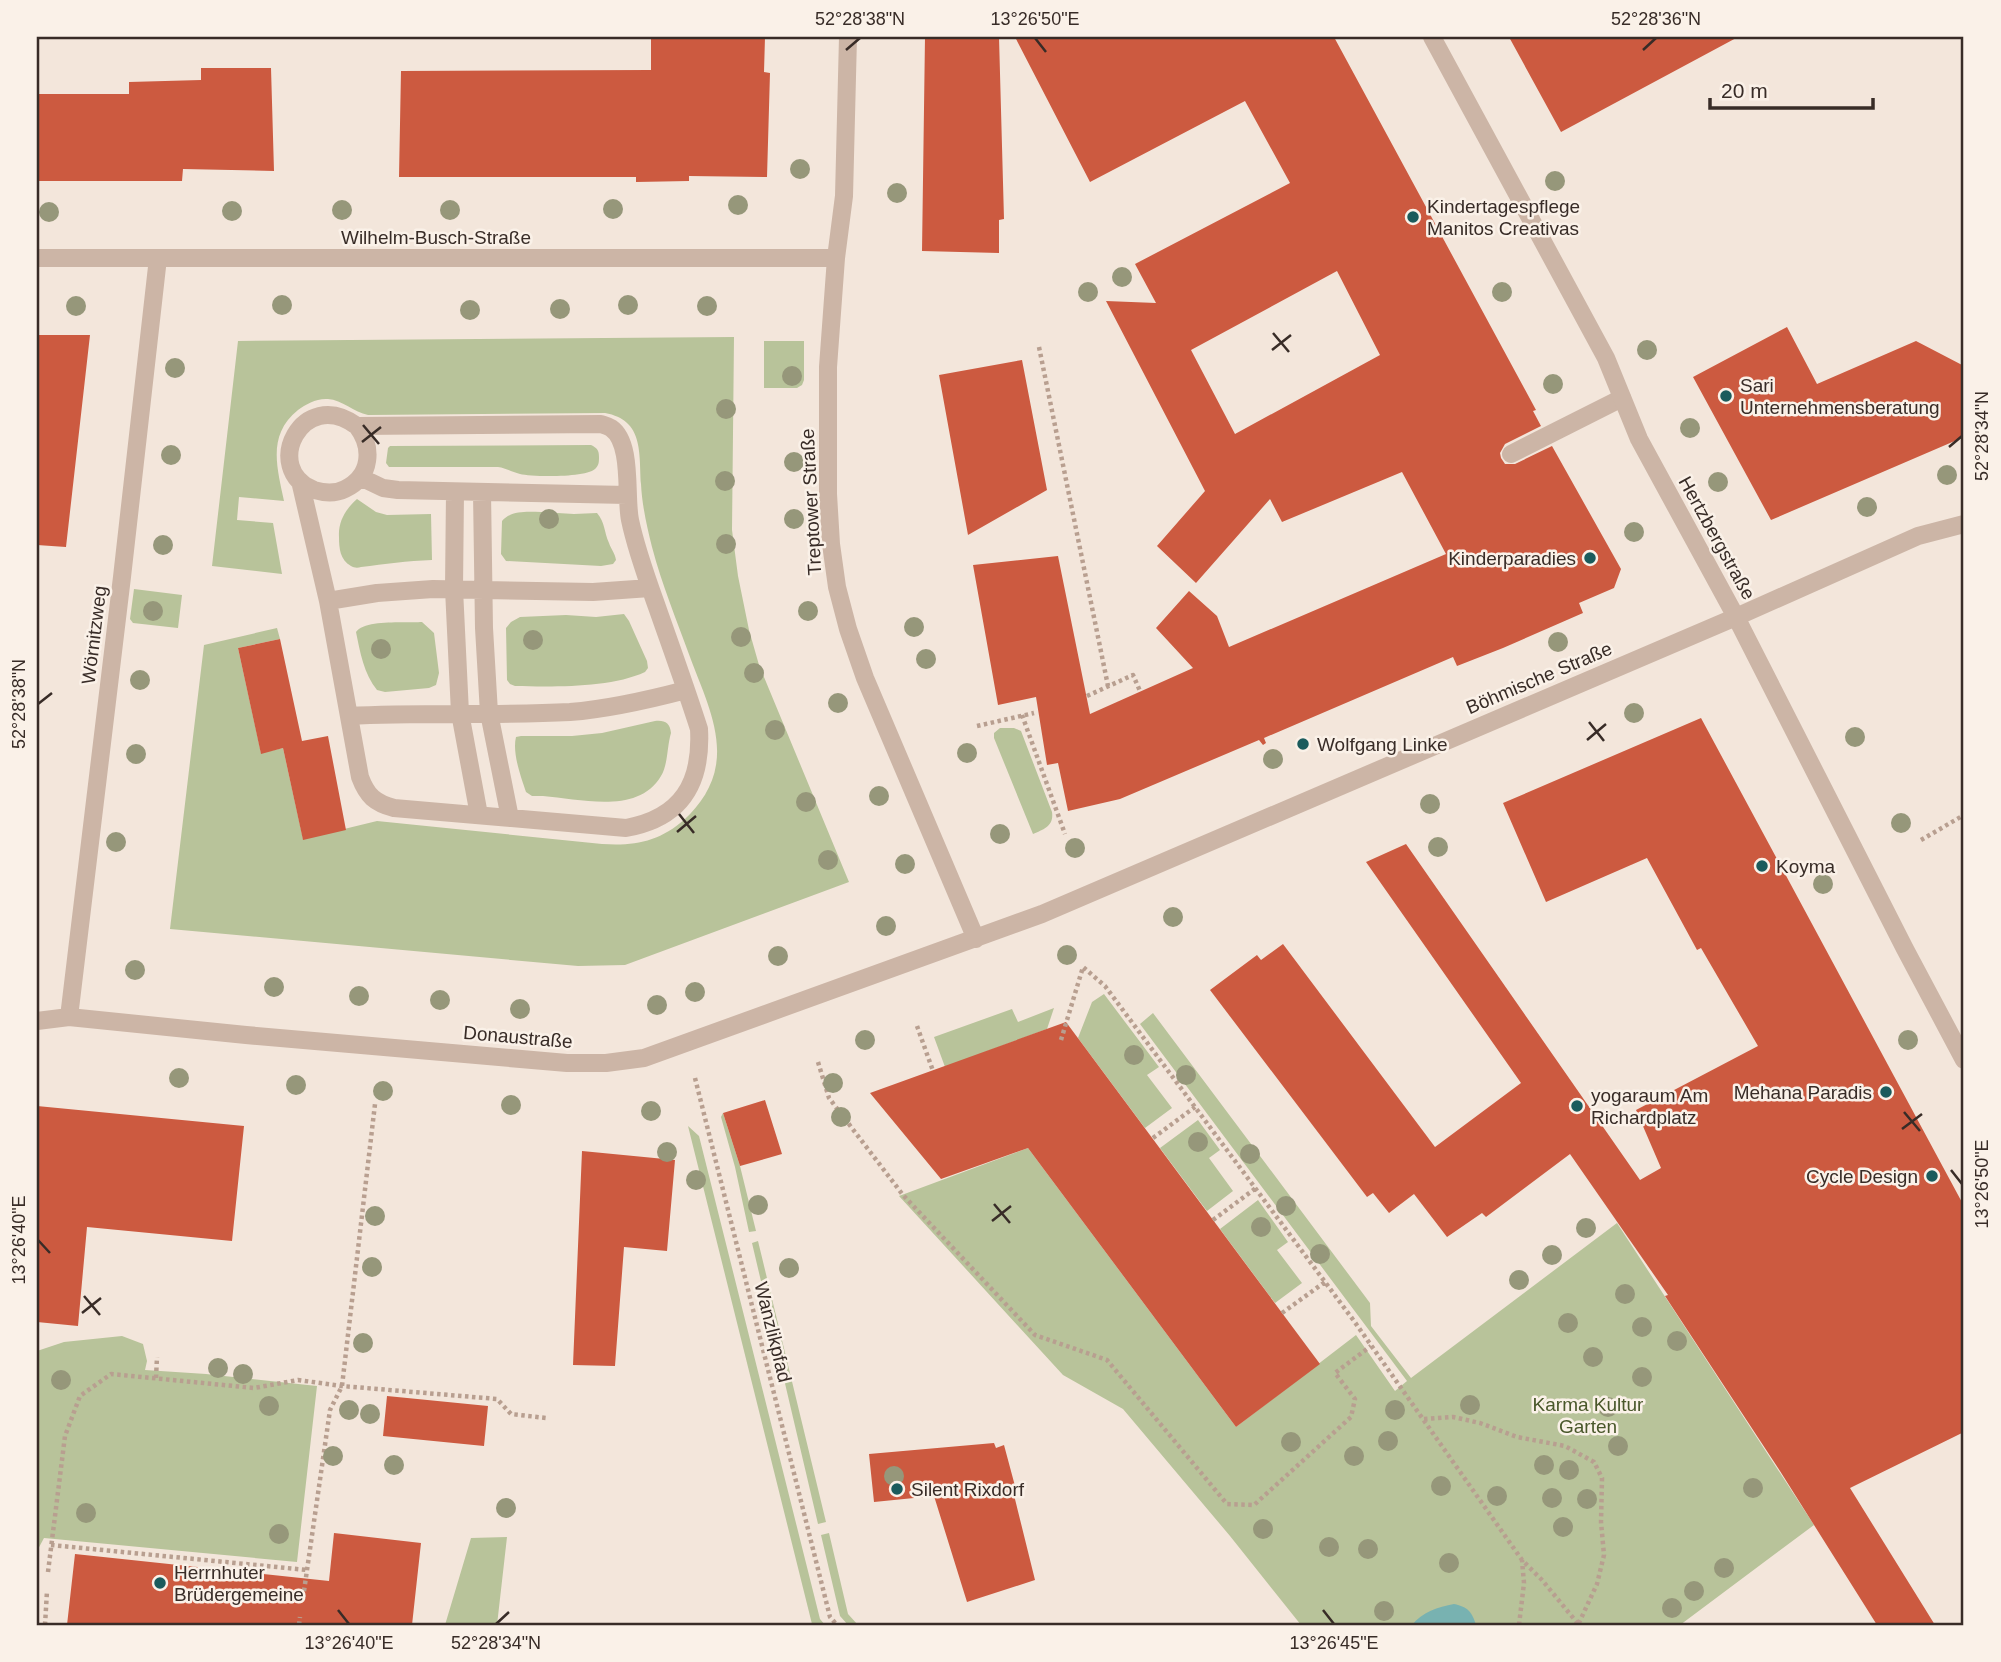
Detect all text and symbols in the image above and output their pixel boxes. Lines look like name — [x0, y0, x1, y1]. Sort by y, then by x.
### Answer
text: 52°28'38"N — [815, 9, 905, 29]
text: 13°26'50"E — [990, 9, 1080, 29]
text: 52°28'36"N — [1611, 9, 1701, 29]
scale bar — [1710, 66, 1873, 110]
text: 20 m — [1721, 79, 1768, 102]
place label: Kindertagespflege Manitos Creativas — [1427, 196, 1580, 239]
marker: Kindertagespflege Manitos Creativas — [1405, 209, 1421, 225]
street label: Wilhelm-Busch-Straße — [341, 227, 531, 248]
place label: Sari Unternehmensberatung — [1740, 375, 1940, 418]
marker: Sari Unternehmensberatung — [1718, 388, 1734, 404]
text: 52°28'34"N — [1972, 391, 1992, 481]
street label: Treptower Straße — [797, 428, 825, 576]
street label: Hertzbergstraße — [1675, 473, 1759, 603]
place label: Kinderparadies — [1448, 548, 1576, 569]
marker: Kinderparadies — [1582, 550, 1598, 566]
street label: Wörnitzweg — [78, 584, 110, 686]
street label: Böhmische Straße — [1463, 638, 1615, 718]
text: 52°28'38"N — [9, 659, 29, 749]
place label: Wolfgang Linke — [1317, 734, 1448, 755]
marker: Wolfgang Linke — [1295, 736, 1311, 752]
place label: Koyma — [1776, 856, 1836, 877]
marker: Koyma — [1754, 858, 1770, 874]
street label: Donaustraße — [462, 1022, 574, 1052]
place label: Mehana Paradis — [1734, 1082, 1872, 1103]
marker: Mehana Paradis — [1878, 1084, 1894, 1100]
place label: yogaraum Am Richardplatz — [1591, 1085, 1708, 1128]
marker: yogaraum Am Richardplatz — [1569, 1098, 1585, 1114]
text: 13°26'50"E — [1972, 1139, 1992, 1229]
place label: Cycle Design — [1806, 1166, 1918, 1187]
marker: Cycle Design — [1924, 1168, 1940, 1184]
text: 13°26'40"E — [9, 1195, 29, 1285]
street label: Wanzlikpfad — [750, 1280, 796, 1384]
park label: Karma Kultur Garten — [1533, 1394, 1644, 1437]
place label: Silent Rixdorf — [911, 1479, 1025, 1500]
marker: Silent Rixdorf — [889, 1481, 905, 1497]
place label: Herrnhuter Brüdergemeine — [174, 1562, 304, 1605]
marker: Herrnhuter Brüdergemeine — [152, 1575, 168, 1591]
text: 13°26'40"E — [304, 1633, 394, 1653]
text: 52°28'34"N — [451, 1633, 541, 1653]
text: 13°26'45"E — [1289, 1633, 1379, 1653]

